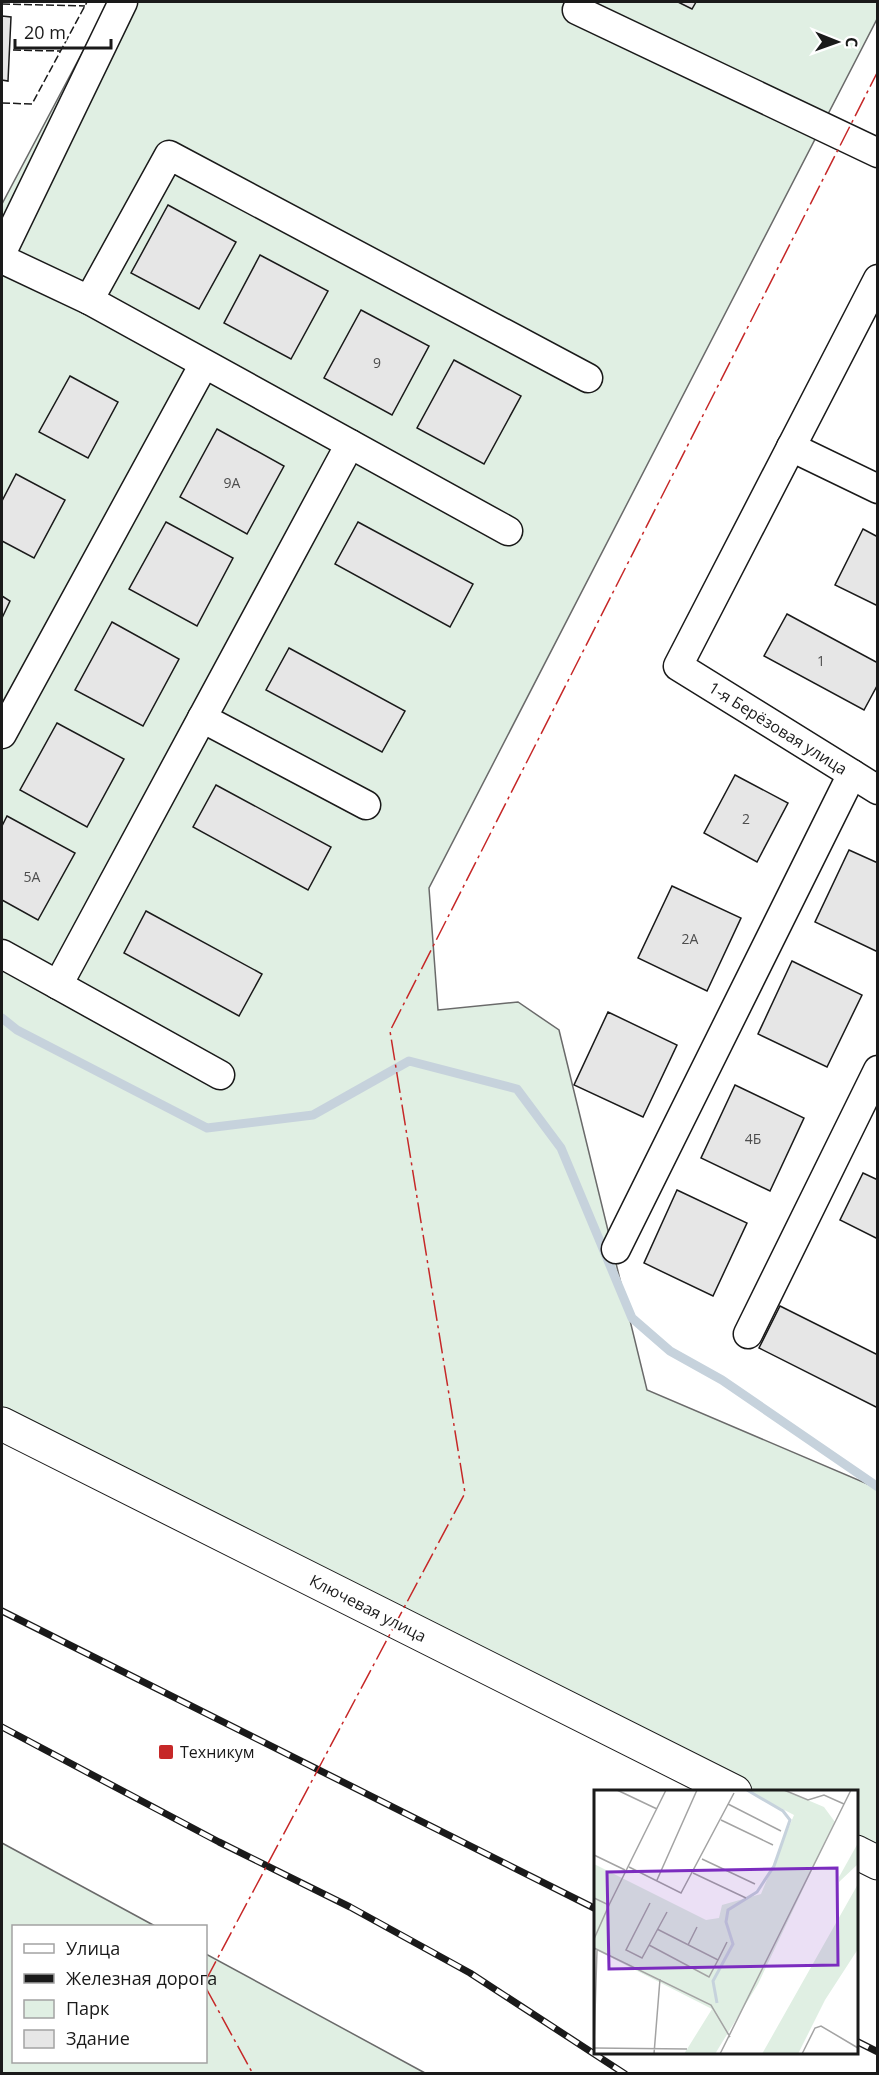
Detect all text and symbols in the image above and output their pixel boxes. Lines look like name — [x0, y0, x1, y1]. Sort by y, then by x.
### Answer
scale bar — [15, 12, 111, 50]
north arrow — [807, 12, 867, 72]
text: 20 m — [24, 20, 66, 44]
text: С — [841, 37, 863, 48]
house number: 9 — [373, 353, 381, 372]
house number: 9А — [224, 473, 241, 492]
house number: 1 — [817, 651, 825, 670]
street label: 1-я Берёзовая улица — [705, 676, 851, 780]
house number: 2 — [742, 809, 750, 828]
house number: 5А — [24, 867, 41, 886]
house number: 2А — [682, 929, 699, 948]
house number: 4Б — [745, 1129, 761, 1148]
street label: Ключевая улица — [306, 1569, 430, 1647]
place label: Техникум — [180, 1741, 254, 1763]
marker: Техникум — [157, 1743, 175, 1761]
inset map — [594, 1790, 858, 2054]
legend — [12, 1925, 207, 2063]
text: Улица — [66, 1936, 120, 1960]
text: Железная дорога — [66, 1966, 217, 1990]
text: Парк — [66, 1996, 110, 2020]
text: Здание — [66, 2026, 130, 2050]

